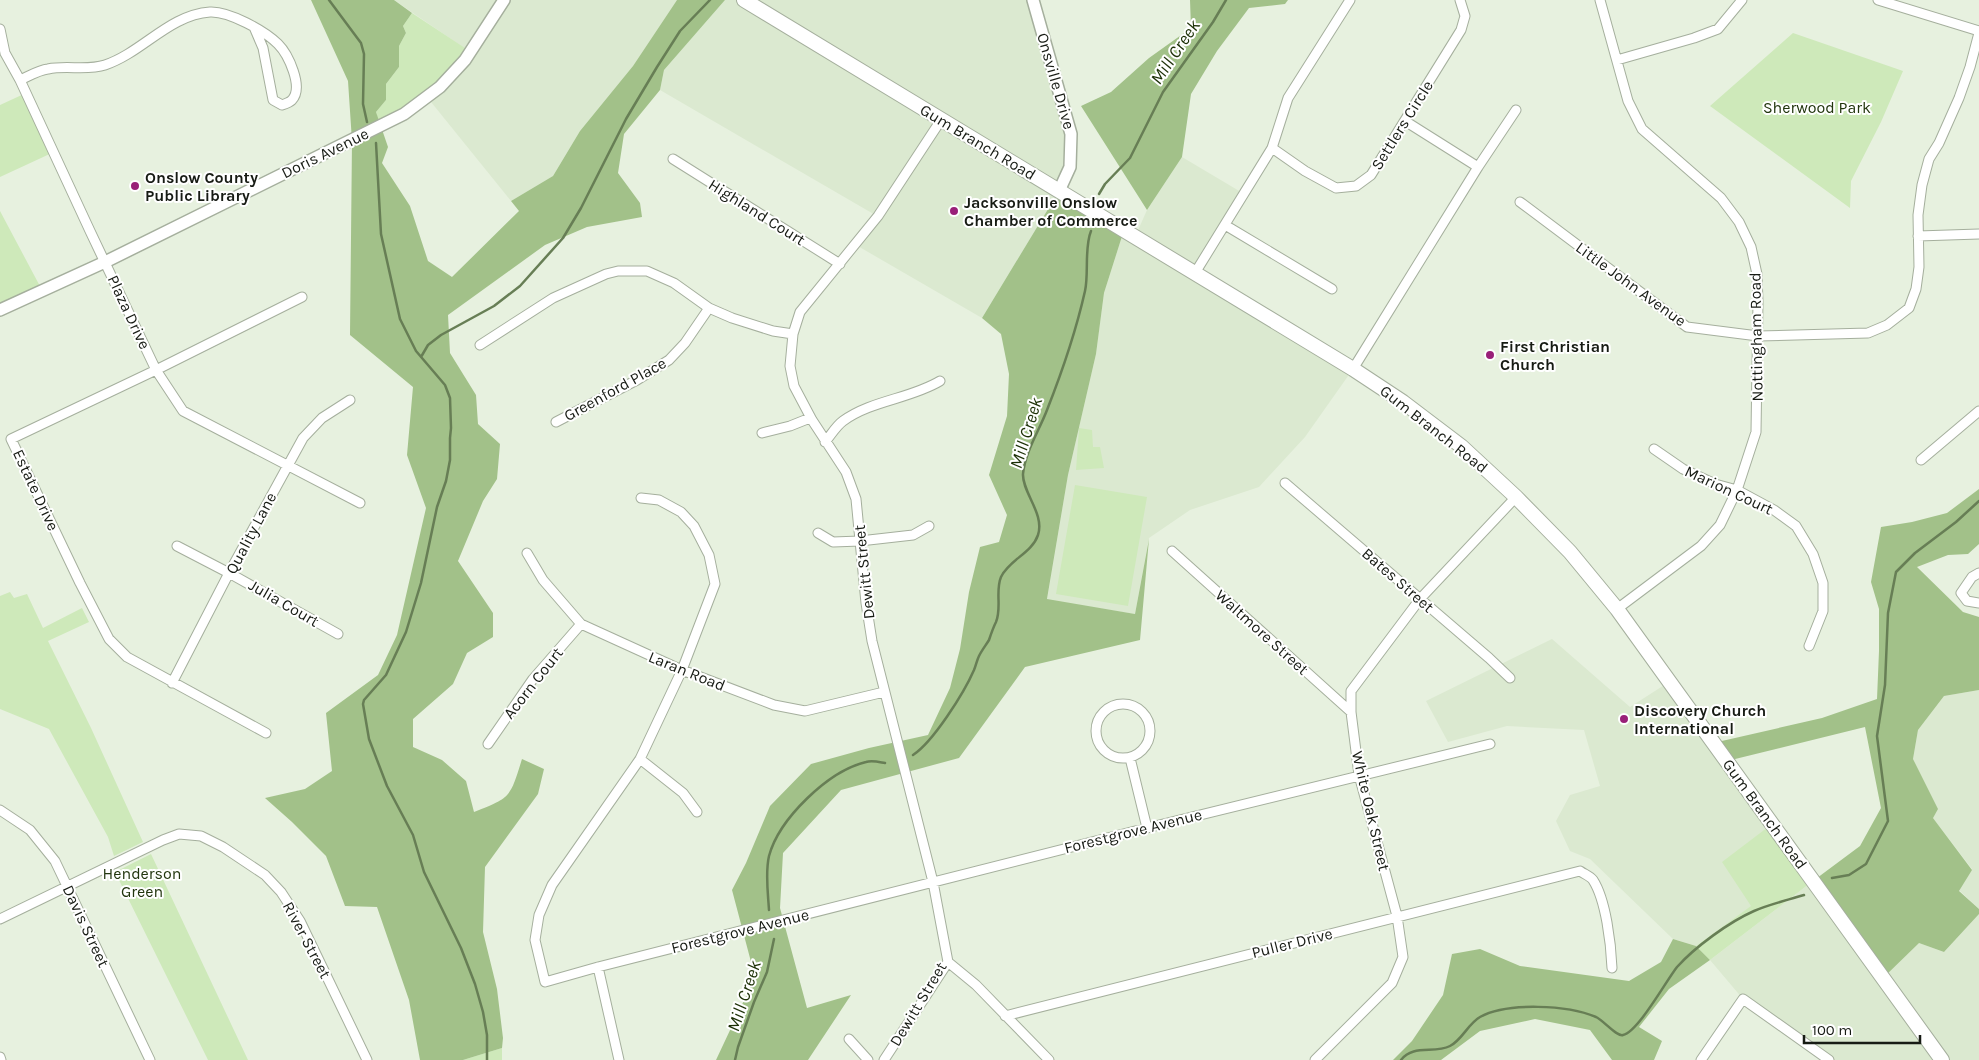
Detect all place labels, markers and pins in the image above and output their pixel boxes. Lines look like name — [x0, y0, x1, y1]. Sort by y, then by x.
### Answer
place label: Onslow County Public Library — [145, 168, 258, 205]
marker: Onslow County Public Library — [129, 180, 141, 192]
place label: Jacksonville Onslow Chamber of Commerce — [964, 193, 1138, 230]
marker: Jacksonville Onslow Chamber of Commerce — [948, 205, 960, 217]
place label: First Christian Church — [1500, 337, 1610, 374]
marker: First Christian Church — [1484, 349, 1496, 361]
place label: Discovery Church International — [1634, 701, 1766, 738]
marker: Discovery Church International — [1618, 713, 1630, 725]

